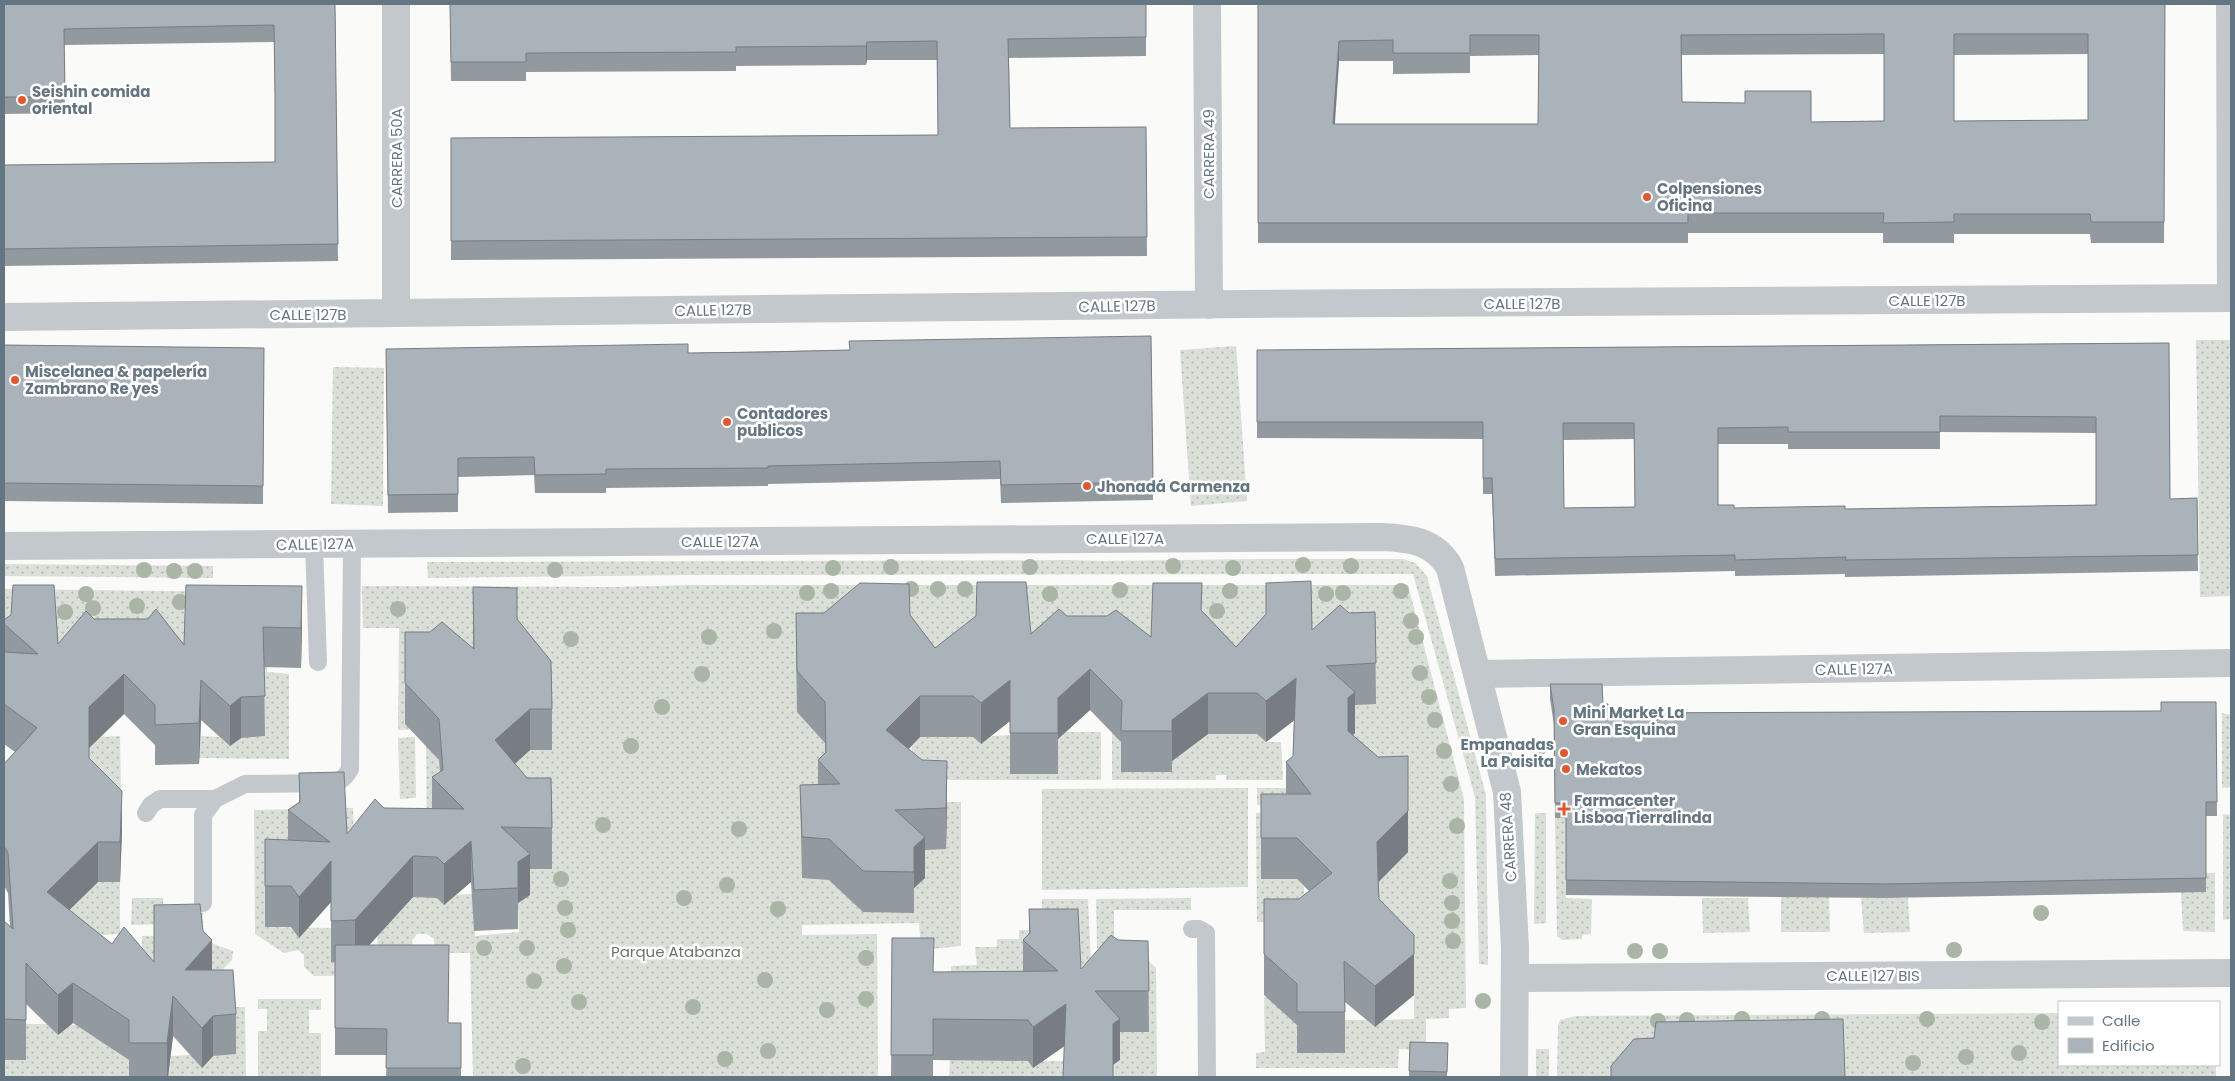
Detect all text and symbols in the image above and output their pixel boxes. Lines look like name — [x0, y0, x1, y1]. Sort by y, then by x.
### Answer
place label: Seishin comida oriental — [32, 81, 150, 119]
marker: Seishin comida oriental — [16, 94, 28, 106]
street label: CARRERA 50A — [386, 108, 407, 208]
street label: CARRERA 49 — [1198, 109, 1219, 199]
place label: Colpensiones Oficina — [1657, 178, 1762, 216]
marker: Colpensiones Oficina — [1641, 191, 1653, 203]
street label: CALLE 127B — [1888, 290, 1966, 311]
street label: CALLE 127B — [1483, 293, 1561, 314]
street label: CALLE 127B — [1078, 295, 1156, 317]
street label: CALLE 127B — [674, 299, 752, 321]
street label: CALLE 127B — [269, 304, 347, 325]
place label: Miscelanea & papelería Zambrano Re yes — [25, 361, 207, 399]
marker: Miscelanea & papelería Zambrano Re yes — [9, 374, 21, 386]
place label: Contadores publicos — [737, 403, 828, 441]
marker: Contadores publicos — [721, 416, 733, 428]
place label: Jhonadá Carmenza — [1097, 476, 1250, 497]
marker: Jhonadá Carmenza — [1081, 480, 1093, 492]
street label: CALLE 127A — [1086, 528, 1164, 549]
street label: CALLE 127A — [681, 531, 759, 552]
street label: CALLE 127A — [276, 533, 354, 555]
street label: CALLE 127A — [1815, 658, 1893, 680]
place label: Mini Market La Gran Esquina — [1573, 702, 1684, 740]
marker: Mini Market La Gran Esquina — [1557, 715, 1569, 727]
place label: Empanadas La Paisita — [1461, 734, 1554, 772]
marker: Empanadas La Paisita — [1558, 747, 1570, 759]
place label: Mekatos — [1576, 759, 1642, 780]
marker: Mekatos — [1560, 763, 1572, 775]
place label: Farmacenter Lisboa Tierralinda — [1574, 790, 1712, 828]
street label: CARRERA 48 — [1494, 791, 1522, 883]
marker: Farmacenter Lisboa Tierralinda — [1558, 803, 1570, 815]
park label: Parque Atabanza — [611, 941, 741, 962]
street label: CALLE 127 BIS — [1826, 965, 1920, 986]
legend — [2058, 1001, 2220, 1066]
text: Calle — [2102, 1010, 2140, 1031]
text: Edificio — [2102, 1035, 2155, 1056]

